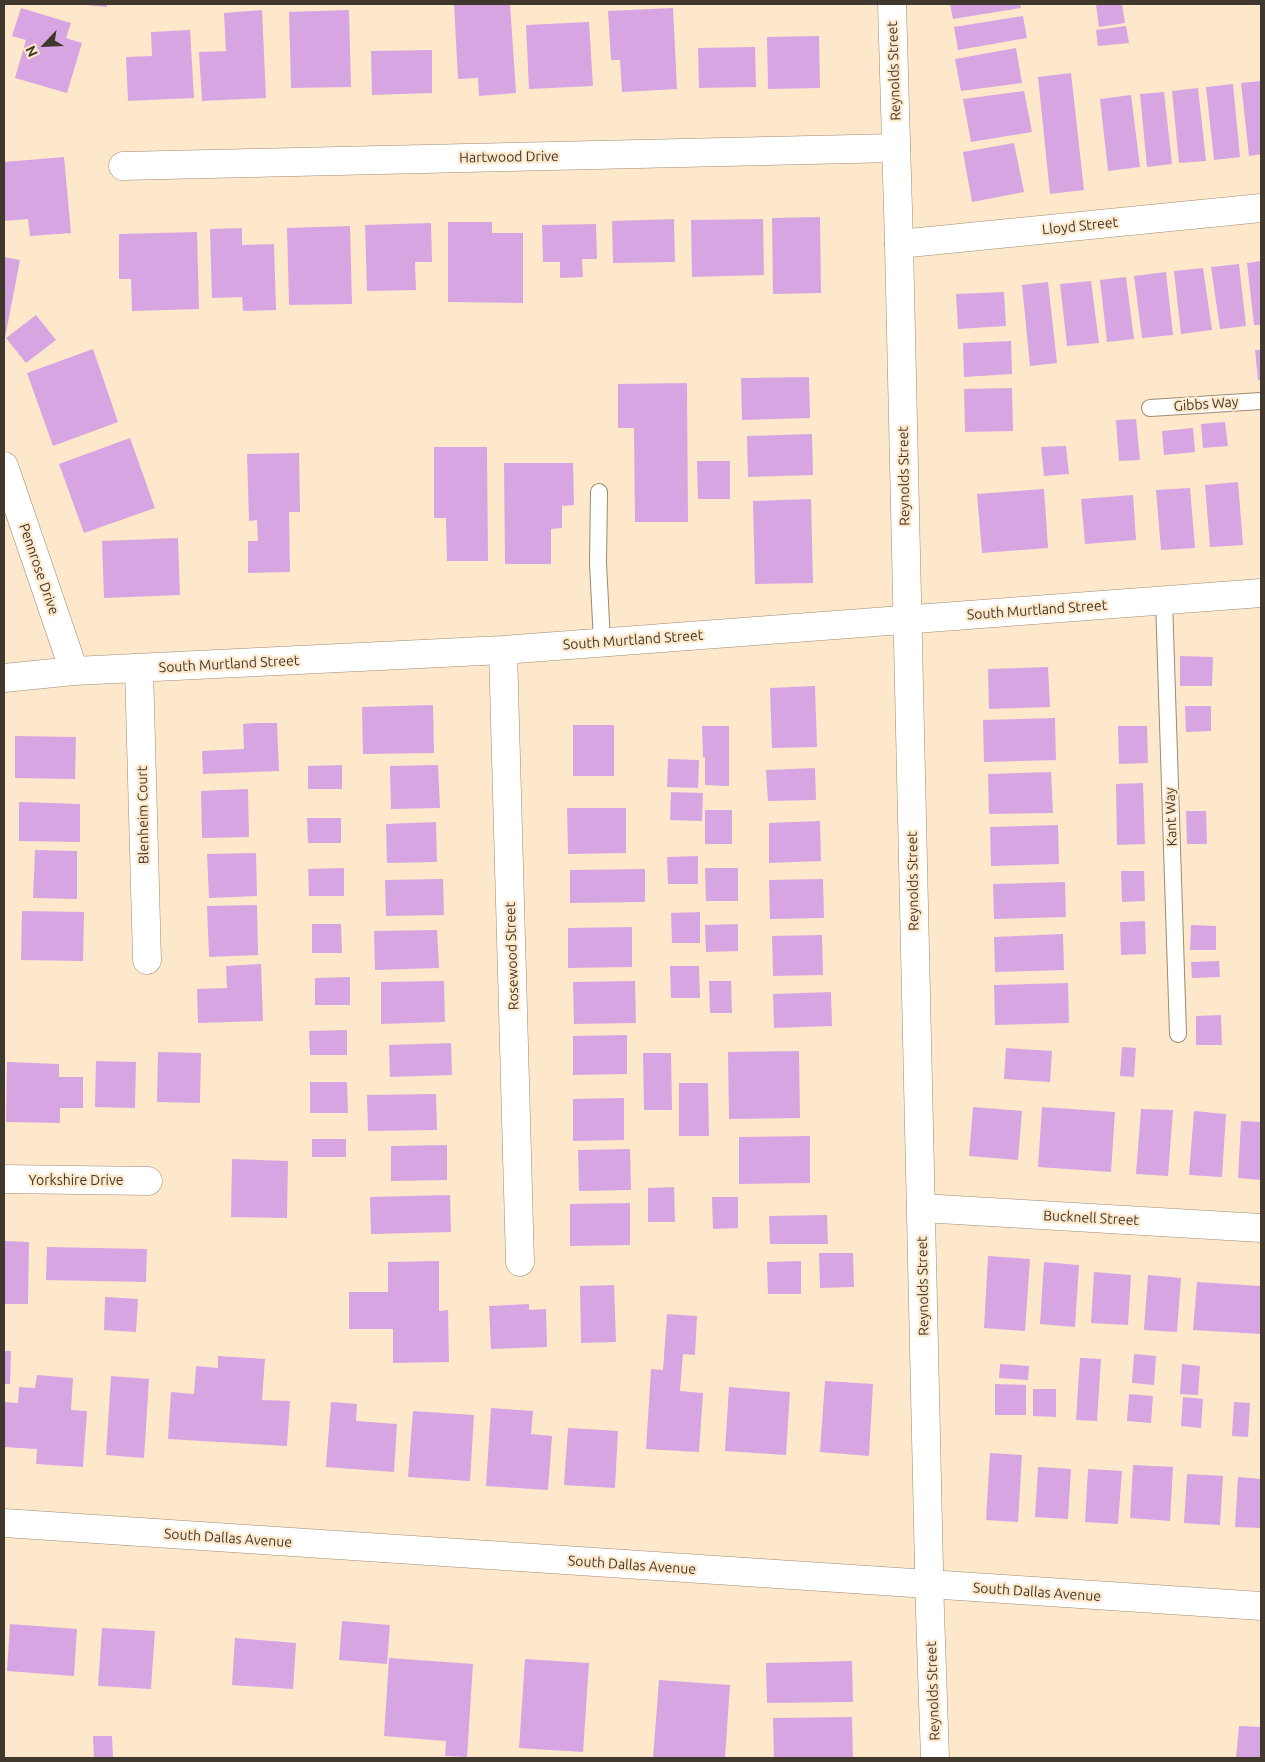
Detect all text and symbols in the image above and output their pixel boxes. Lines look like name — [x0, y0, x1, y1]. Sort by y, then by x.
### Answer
north arrow — [20, 20, 70, 70]
street label: Reynolds Street — [884, 21, 904, 121]
text: N — [22, 43, 41, 59]
street label: Hartwood Drive — [459, 148, 559, 166]
street label: Lloyd Street — [1041, 214, 1119, 238]
street label: Gibbs Way — [1173, 393, 1239, 415]
street label: Reynolds Street — [895, 426, 913, 526]
street label: Pennrose Drive — [16, 521, 62, 617]
street label: South Murtland Street — [966, 597, 1108, 623]
street label: South Murtland Street — [562, 627, 704, 653]
street label: South Murtland Street — [158, 652, 300, 676]
street label: Blenheim Court — [134, 766, 152, 864]
street label: Kant Way — [1162, 787, 1180, 847]
street label: Reynolds Street — [904, 831, 922, 931]
street label: Rosewood Street — [502, 902, 522, 1010]
street label: Yorkshire Drive — [29, 1172, 123, 1188]
street label: Bucknell Street — [1043, 1207, 1139, 1229]
street label: Reynolds Street — [914, 1236, 932, 1336]
street label: South Dallas Avenue — [163, 1525, 293, 1551]
street label: South Dallas Avenue — [567, 1552, 697, 1578]
street label: South Dallas Avenue — [972, 1579, 1102, 1605]
street label: Reynolds Street — [923, 1641, 943, 1741]

